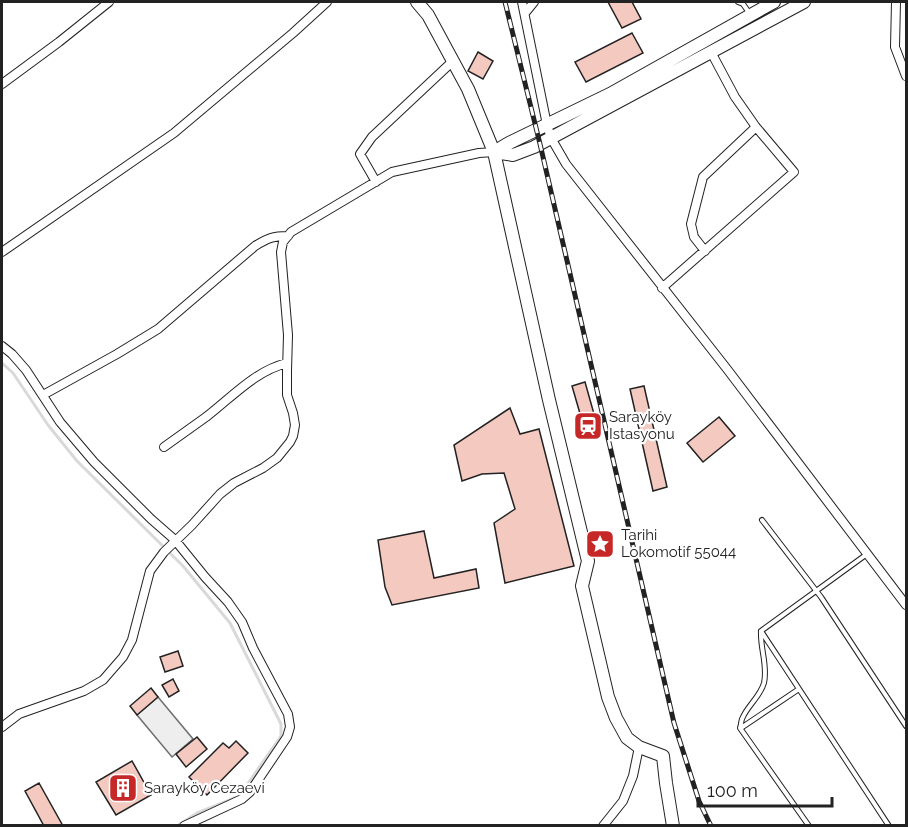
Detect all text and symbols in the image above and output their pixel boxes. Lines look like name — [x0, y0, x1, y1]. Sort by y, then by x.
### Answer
place label: Sarayköy Istasyonu — [609, 408, 675, 443]
station icon: Sarayköy Istasyonu — [572, 410, 604, 442]
place label: Tarihi Lokomotif 55044 — [621, 526, 736, 561]
place icon: Tarihi Lokomotif 55044 — [584, 528, 616, 560]
scale bar — [698, 770, 832, 808]
building icon: Sarayköy Cezaevi — [107, 772, 139, 804]
place label: Sarayköy Cezaevi — [144, 779, 265, 797]
text: 100 m — [707, 780, 758, 801]

